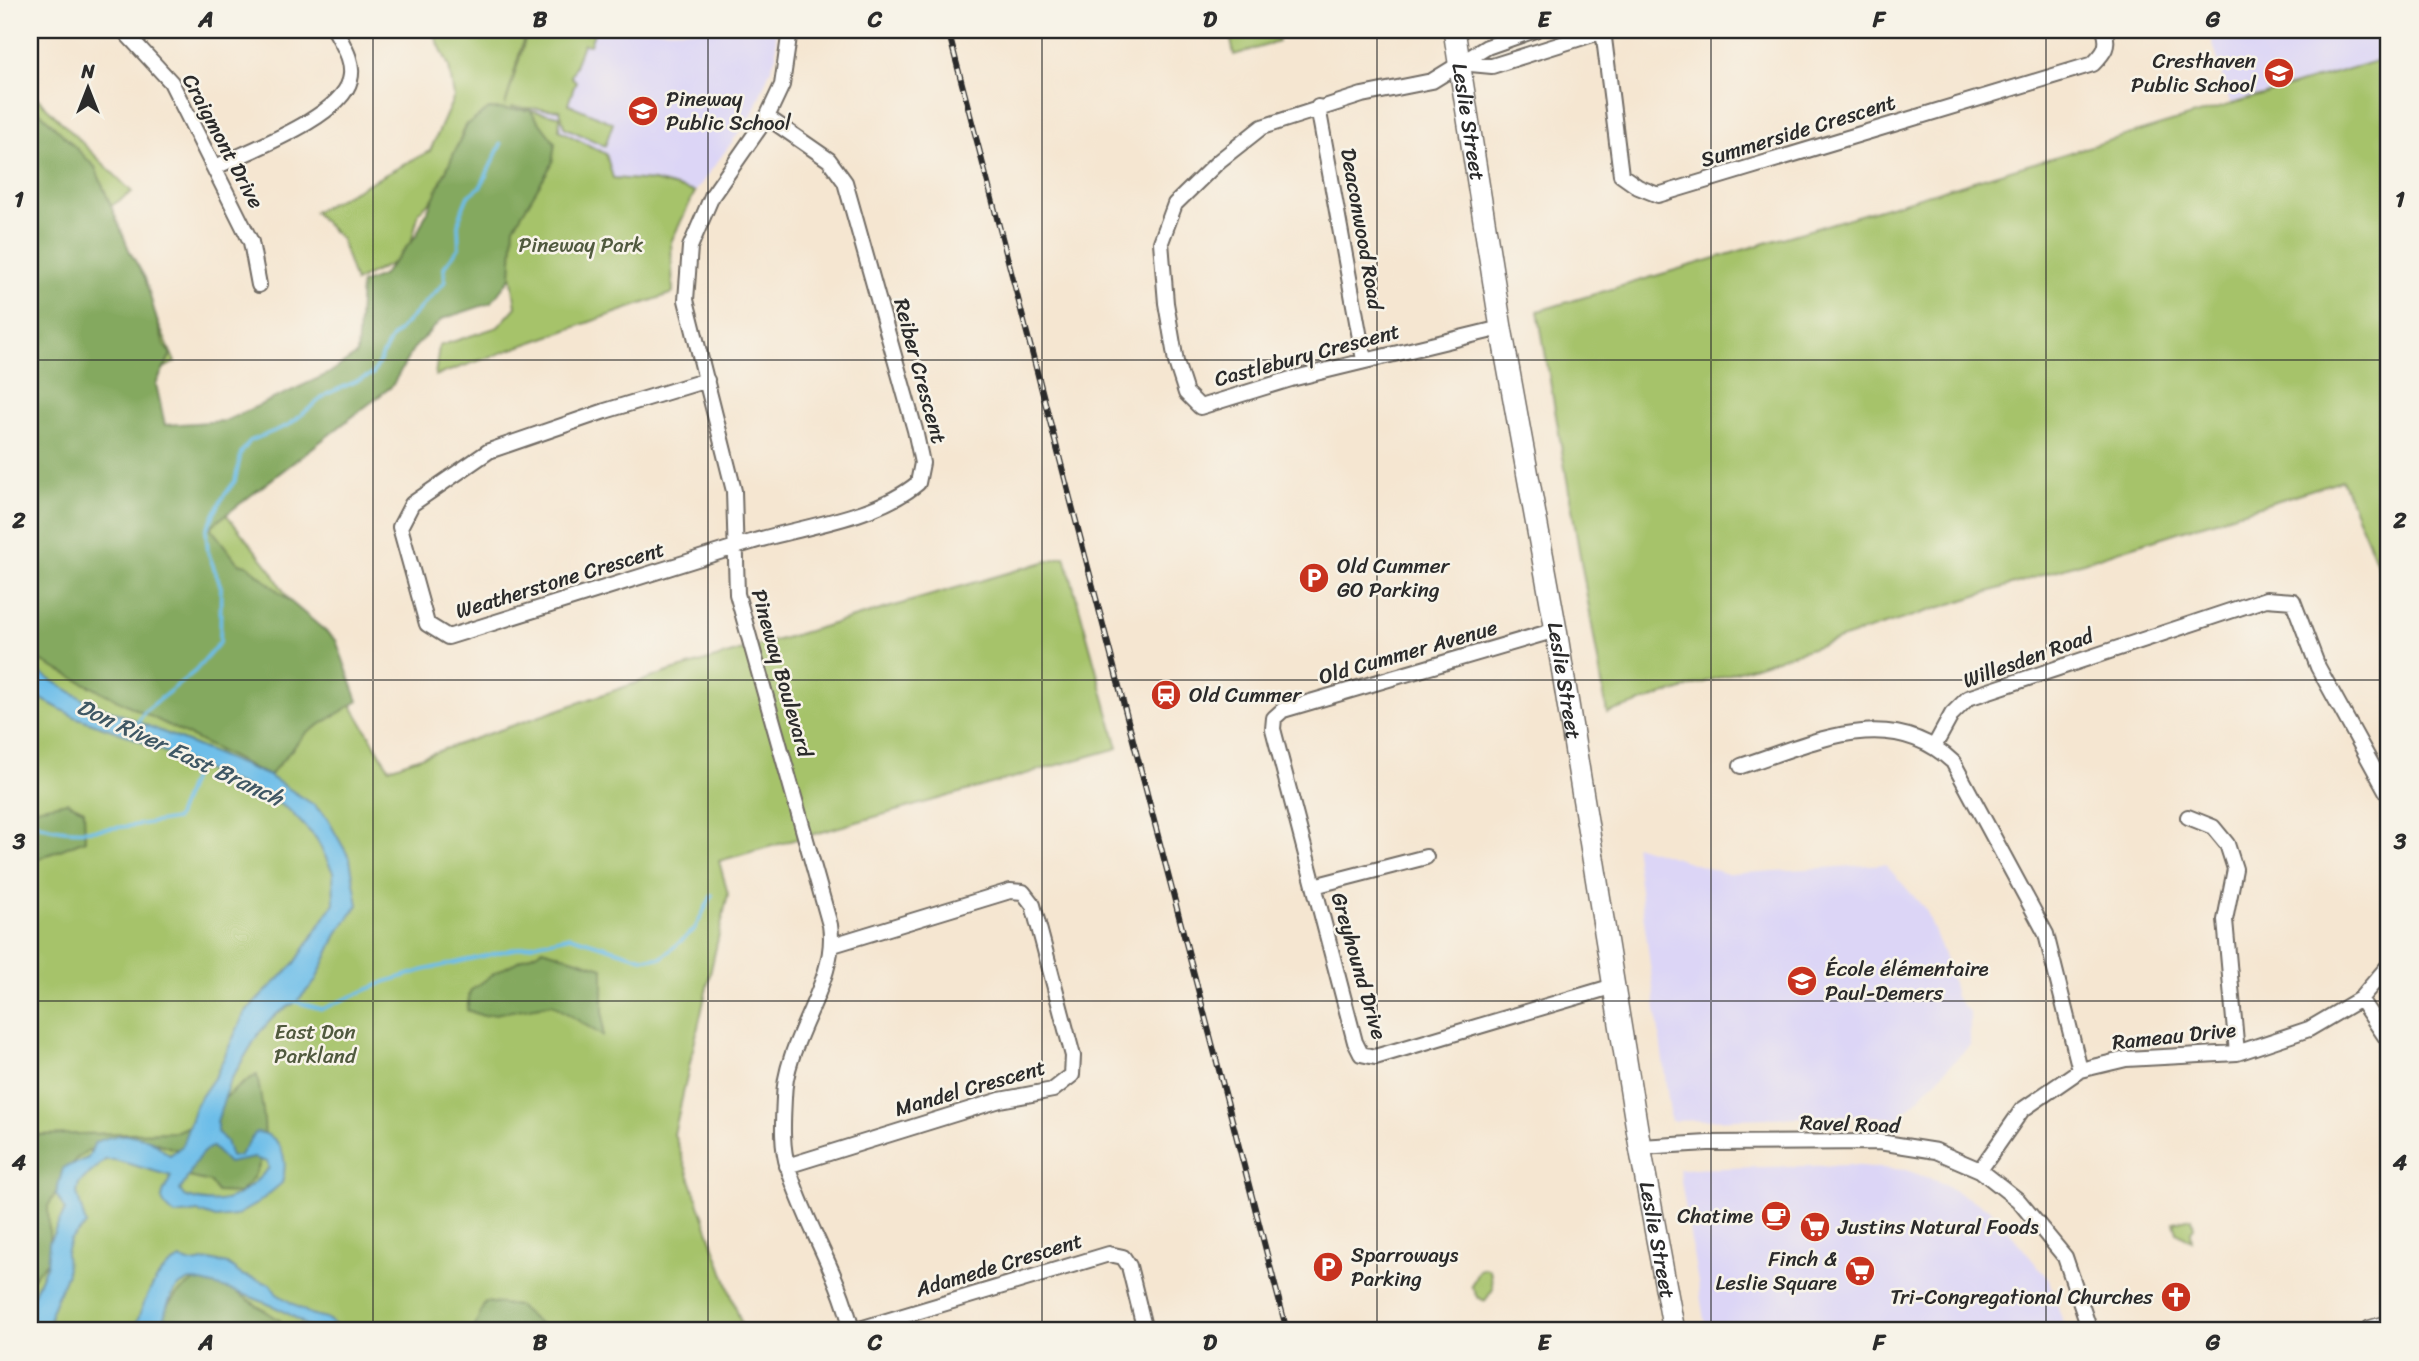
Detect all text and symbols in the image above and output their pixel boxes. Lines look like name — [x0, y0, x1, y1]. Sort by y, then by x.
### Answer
text: A — [197, 0, 214, 40]
text: B — [533, 0, 548, 40]
text: C — [867, 0, 883, 40]
text: D — [1203, 0, 1218, 40]
text: E — [1538, 0, 1553, 40]
text: F — [1872, 0, 1887, 40]
text: G — [2205, 0, 2221, 40]
place label: Cresthaven Public School — [2131, 42, 2257, 104]
north arrow — [52, 52, 122, 122]
text: N — [80, 55, 95, 88]
school or university icon: Cresthaven Public School — [2262, 56, 2296, 90]
street label: Leslie Street — [1440, 60, 1496, 183]
street label: Craigmont Drive — [171, 66, 275, 216]
place label: Pineway Public School — [666, 80, 792, 142]
street label: Summerside Crescent — [1696, 83, 1900, 179]
school or university icon: Pineway Public School — [626, 94, 660, 128]
street label: Deaconwood Road — [1329, 145, 1395, 315]
text: 1 — [14, 179, 24, 220]
text: 1 — [2395, 179, 2405, 220]
park label: Pineway Park — [519, 226, 643, 264]
street label: Reiber Crescent — [882, 294, 958, 448]
street label: Castlebury Crescent — [1210, 312, 1404, 398]
text: 2 — [11, 500, 26, 541]
text: 2 — [2392, 500, 2407, 541]
street label: Weatherstone Crescent — [451, 530, 669, 630]
place label: Old Cummer GO Parking — [1337, 547, 1451, 609]
parking icon: Old Cummer GO Parking — [1297, 561, 1331, 595]
street label: Pineway Boulevard — [740, 585, 825, 763]
street label: Old Cummer Avenue — [1314, 608, 1502, 696]
street label: Willesden Road — [1957, 616, 2100, 699]
street label: Leslie Street — [1536, 619, 1593, 742]
place label: Old Cummer — [1189, 676, 1303, 714]
station icon: Old Cummer — [1149, 678, 1183, 712]
water label: Don River East Branch — [70, 687, 292, 819]
text: 3 — [12, 821, 26, 862]
text: 3 — [2393, 821, 2407, 862]
street label: Greyhound Drive — [1320, 888, 1398, 1044]
place label: École élémentaire Paul-Demers — [1825, 950, 1989, 1012]
school or university icon: École élémentaire Paul-Demers — [1785, 964, 1819, 998]
street label: Rameau Drive — [2110, 1011, 2238, 1061]
park label: East Don Parkland — [274, 1013, 358, 1075]
street label: Mandel Crescent — [890, 1048, 1050, 1128]
street label: Ravel Road — [1799, 1103, 1903, 1145]
text: 4 — [11, 1142, 27, 1183]
text: 4 — [2392, 1142, 2408, 1183]
street label: Leslie Street — [1628, 1178, 1687, 1302]
place label: Chatime — [1677, 1197, 1753, 1235]
cafe icon: Chatime — [1759, 1199, 1793, 1233]
place label: Justins Natural Foods — [1837, 1208, 2039, 1246]
supermarket icon: Justins Natural Foods — [1798, 1210, 1832, 1244]
street label: Adamede Crescent — [910, 1222, 1087, 1309]
place label: Sparroways Parking — [1351, 1236, 1459, 1298]
place label: Finch & Leslie Square — [1716, 1240, 1837, 1302]
parking icon: Sparroways Parking — [1311, 1250, 1345, 1284]
supermarket icon: Finch & Leslie Square — [1843, 1254, 1877, 1288]
place label: Tri-Congregational Churches — [1890, 1278, 2153, 1316]
church icon: Tri-Congregational Churches — [2159, 1280, 2193, 1314]
text: A — [197, 1322, 214, 1361]
text: B — [533, 1322, 548, 1361]
text: C — [867, 1322, 883, 1361]
text: D — [1203, 1322, 1218, 1361]
text: E — [1538, 1322, 1553, 1361]
text: F — [1872, 1322, 1887, 1361]
text: G — [2205, 1322, 2221, 1361]

